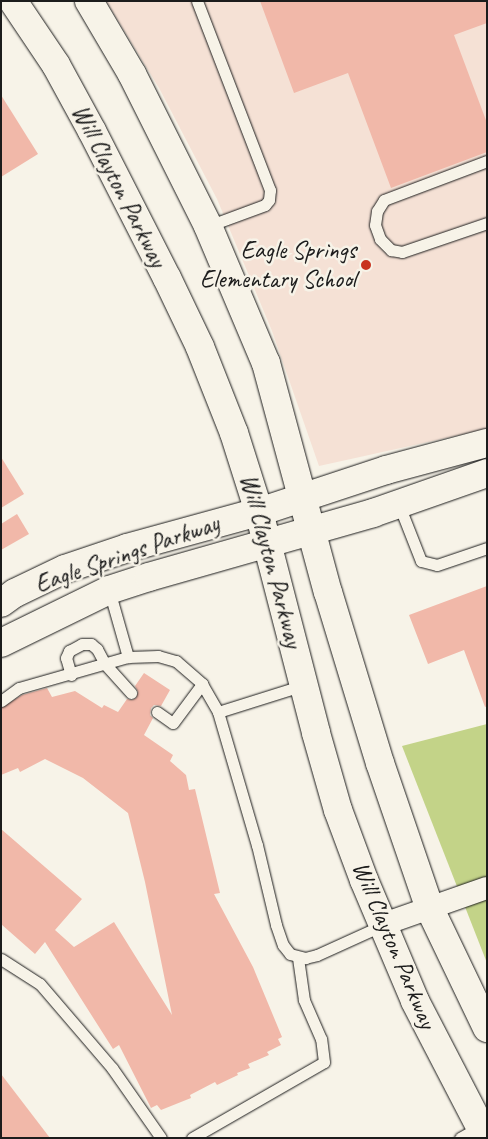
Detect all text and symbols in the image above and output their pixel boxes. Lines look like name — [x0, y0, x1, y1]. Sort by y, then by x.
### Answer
street label: Will Clayton Parkway — [65, 99, 173, 273]
place label: Eagle Springs Elementary School — [200, 236, 356, 295]
marker: Eagle Springs Elementary School — [360, 259, 372, 271]
street label: Will Clayton Parkway — [233, 471, 309, 651]
street label: Eagle Springs Parkway — [31, 508, 223, 600]
street label: Will Clayton Parkway — [345, 857, 443, 1033]

